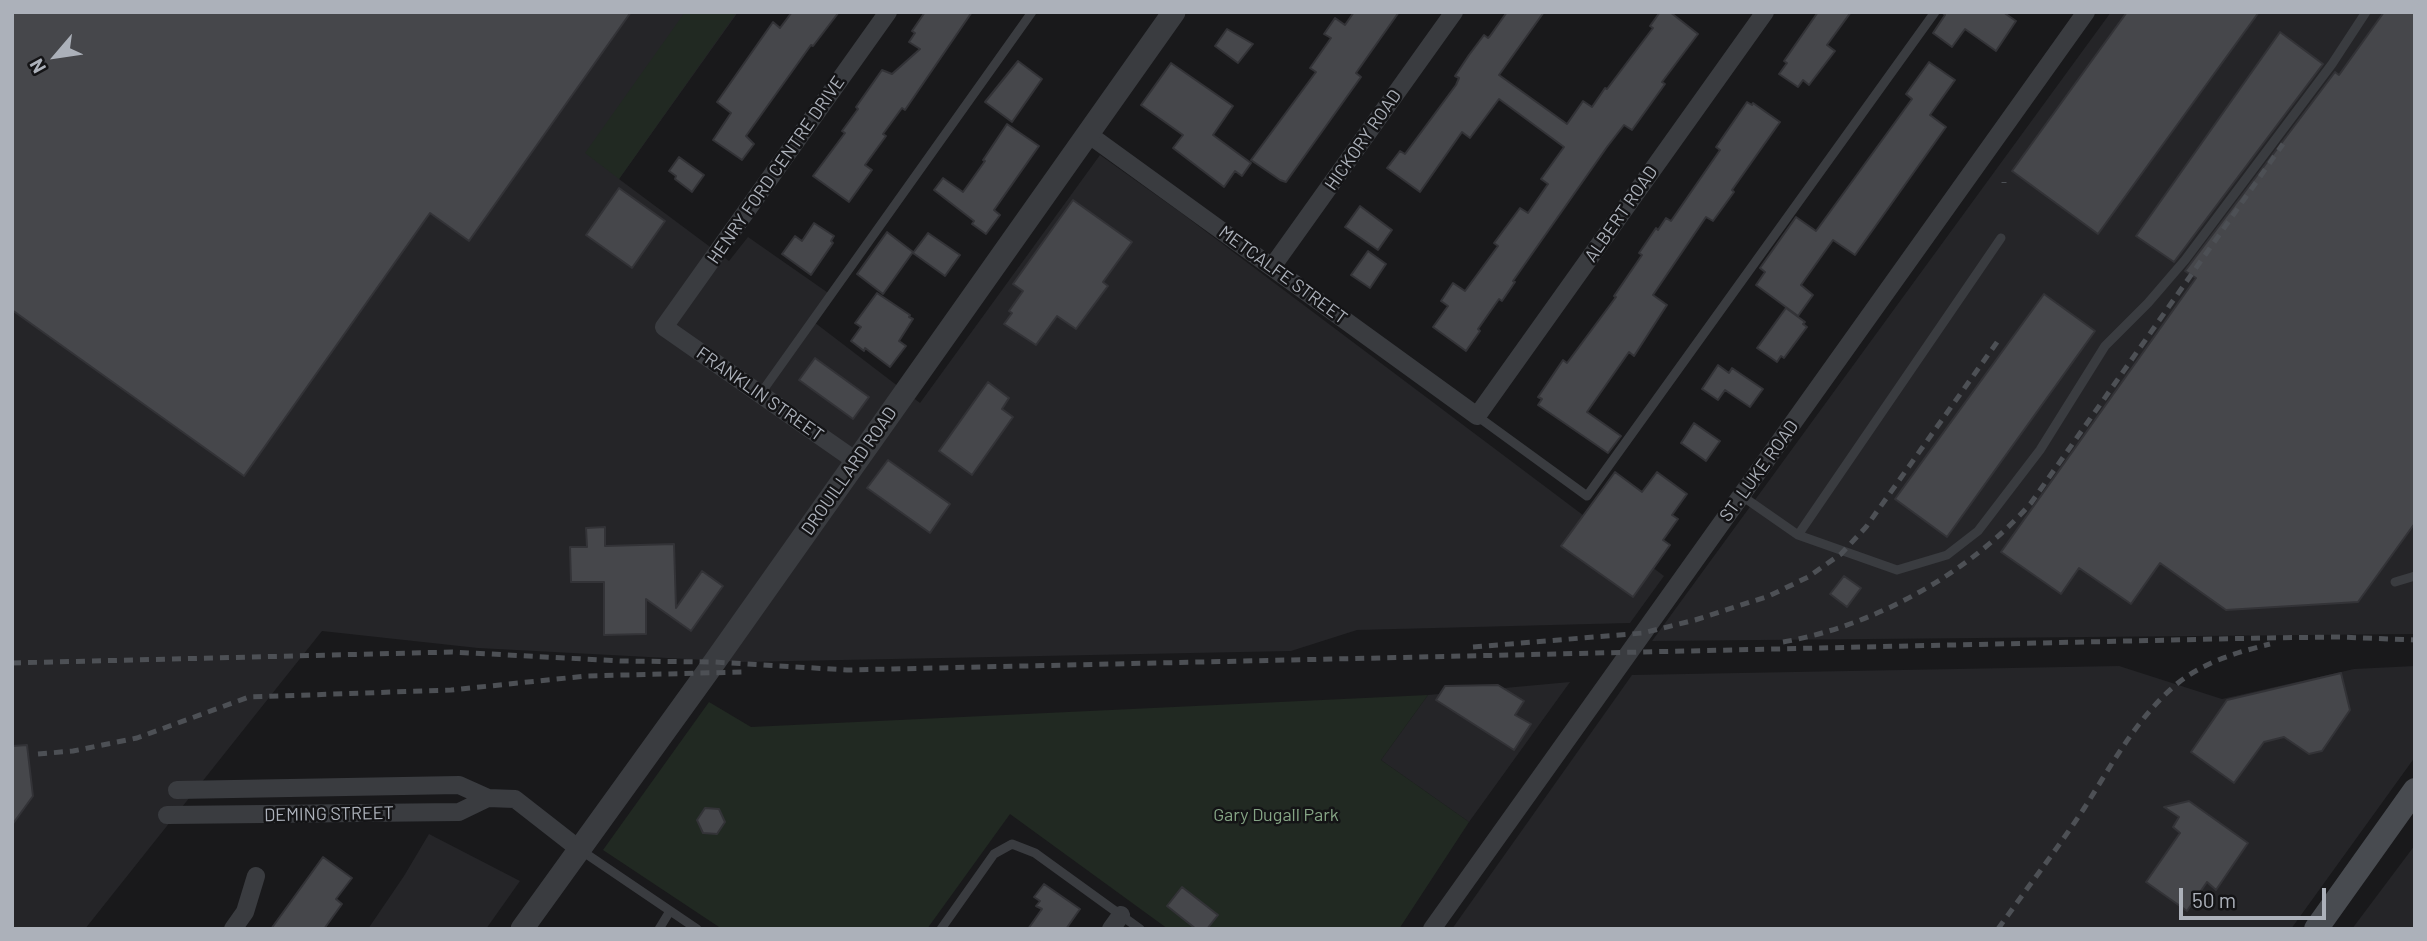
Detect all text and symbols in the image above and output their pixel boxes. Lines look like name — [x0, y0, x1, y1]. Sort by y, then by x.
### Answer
north arrow — [21, 21, 91, 91]
text: N — [24, 55, 50, 78]
street label: HENRY FORD CENTRE DRIVE — [703, 72, 849, 268]
street label: HICKORY ROAD — [1320, 85, 1406, 195]
street label: ALBERT ROAD — [1580, 162, 1662, 266]
street label: METCALFE STREET — [1215, 221, 1351, 329]
street label: FRANKLIN STREET — [692, 342, 828, 446]
street label: DROUILLARD ROAD — [797, 403, 901, 539]
street label: ST. LUKE ROAD — [1715, 416, 1803, 526]
street label: DEMING STREET — [264, 802, 394, 826]
park label: Gary Dugall Park — [1213, 804, 1339, 826]
scale bar — [2182, 874, 2329, 918]
text: 50 m — [2192, 887, 2236, 912]

